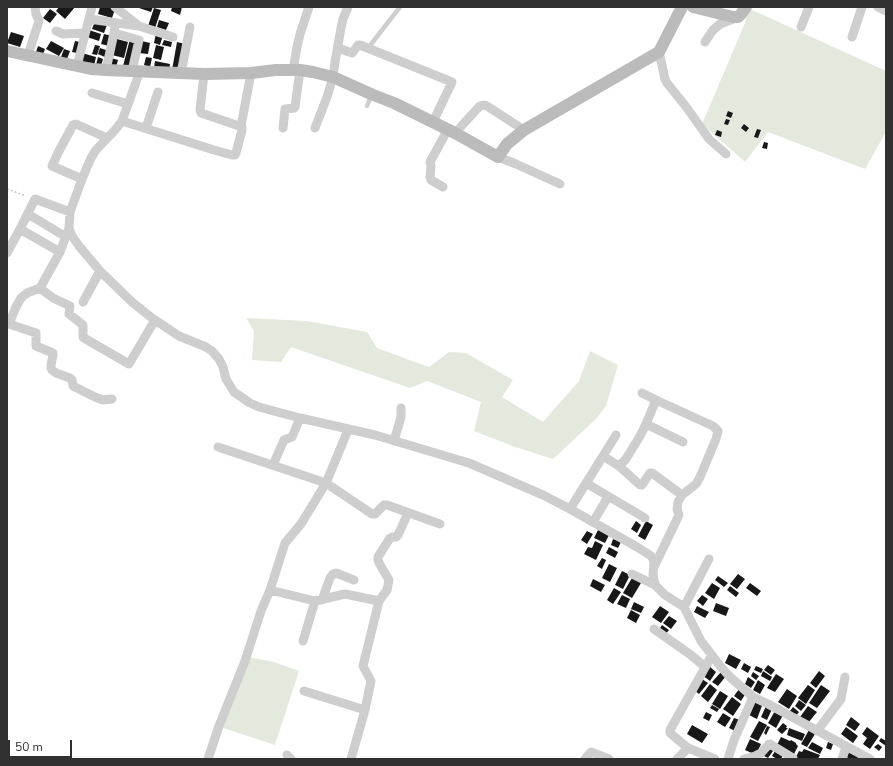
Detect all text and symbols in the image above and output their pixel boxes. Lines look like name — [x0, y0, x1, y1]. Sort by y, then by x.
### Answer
scale bar — [10, 732, 74, 758]
text: 50 m — [15, 739, 43, 755]

